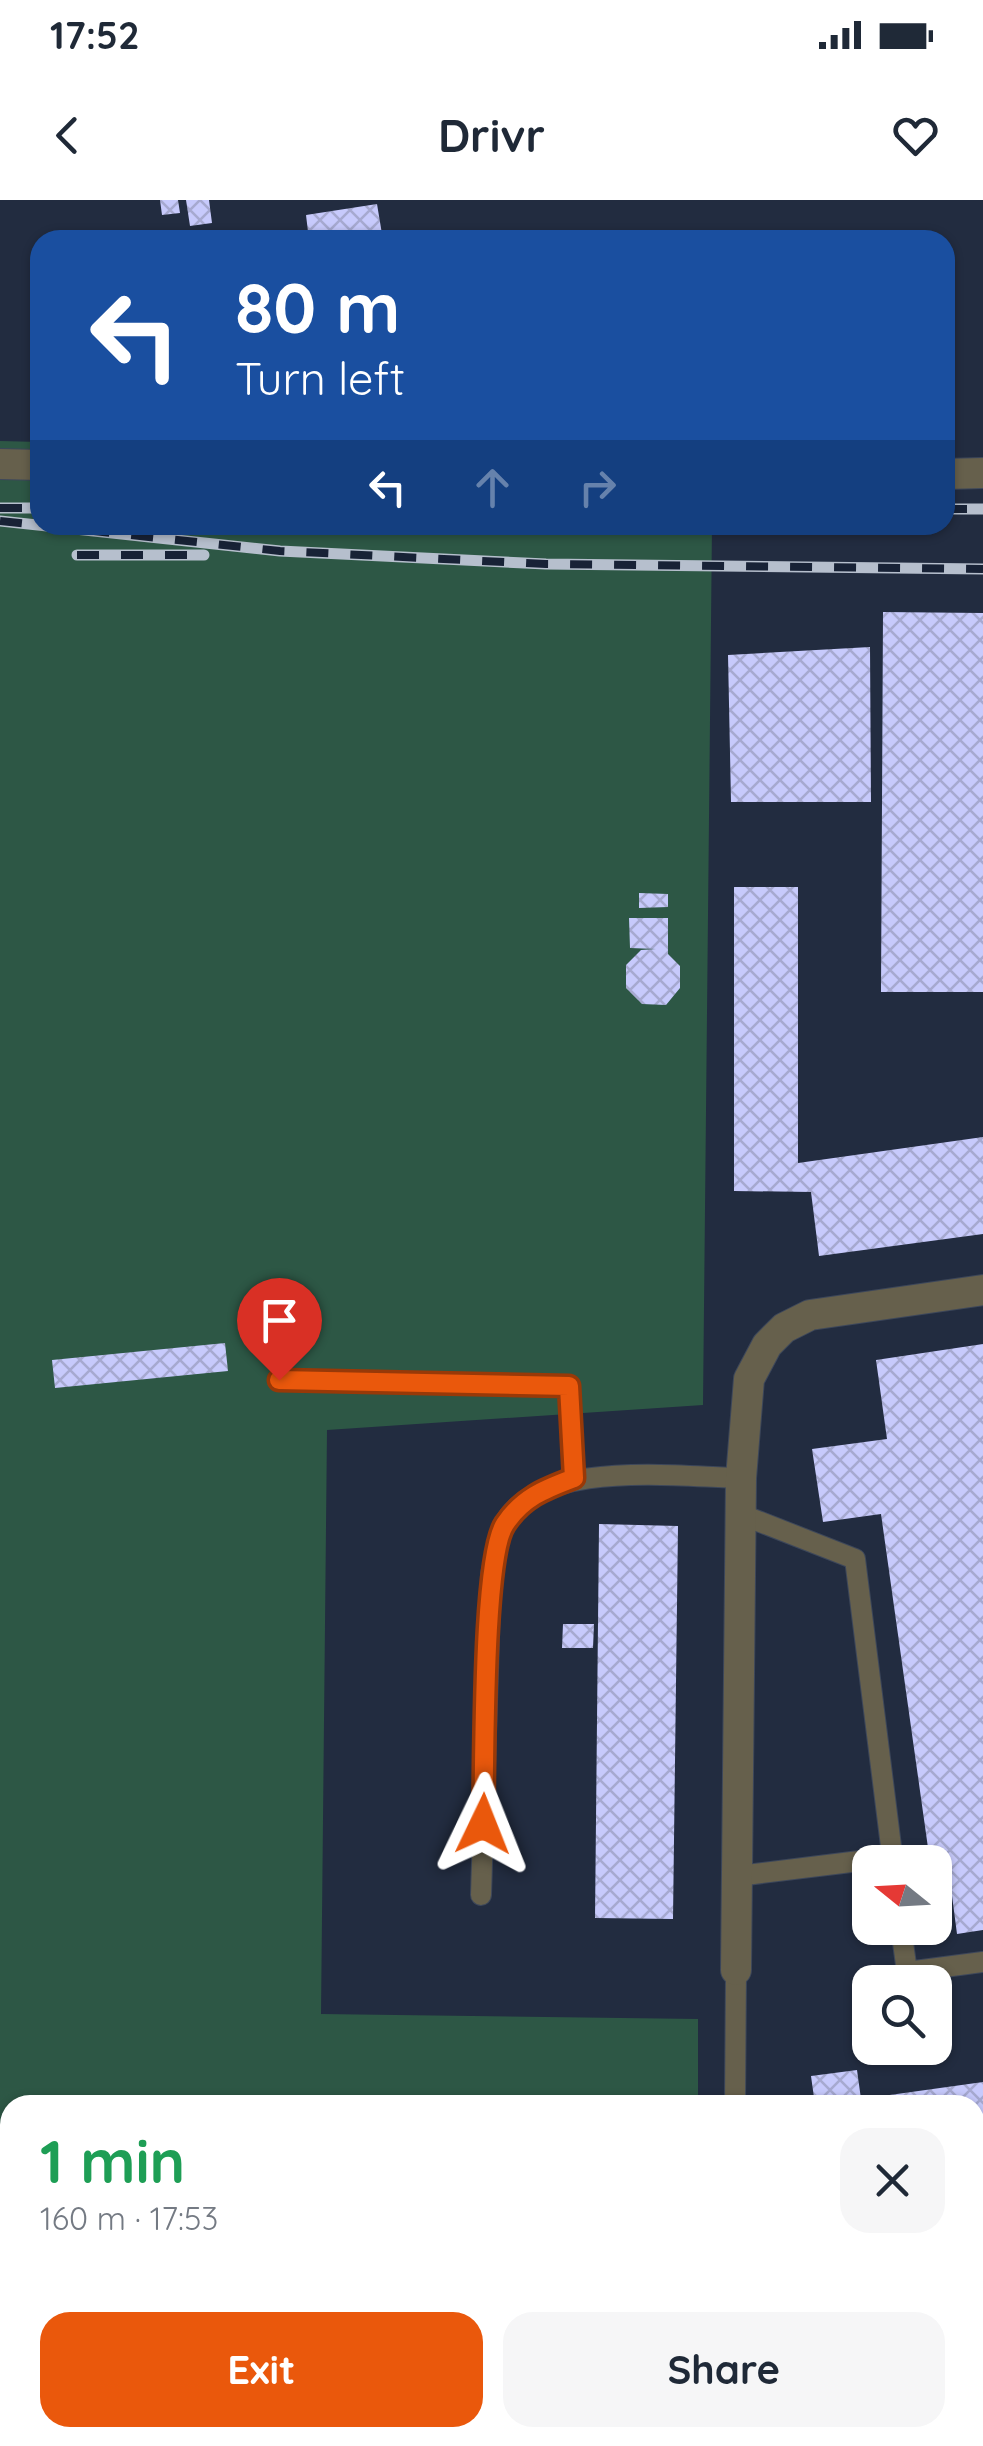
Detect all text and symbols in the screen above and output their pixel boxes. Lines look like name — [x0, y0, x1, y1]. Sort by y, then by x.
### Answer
text: 17:52 — [50, 11, 140, 59]
text: Drivr — [438, 107, 545, 163]
icon: back — [40, 108, 95, 163]
icon: heart — [888, 108, 943, 163]
text: 80 m — [235, 263, 400, 351]
icon: left — [70, 270, 200, 400]
text: Turn left — [235, 350, 405, 406]
icon: left — [360, 460, 415, 515]
icon: ahead — [465, 460, 520, 515]
icon: right — [570, 460, 625, 515]
pin — [237, 1278, 322, 1381]
icon: arrive — [252, 1293, 307, 1348]
position arrow — [431, 1772, 535, 1876]
north arrow — [852, 1845, 952, 1945]
map controls — [852, 1845, 952, 2065]
button: search — [852, 1965, 952, 2065]
text: 1 min — [40, 2123, 185, 2198]
button: close — [840, 2128, 945, 2233]
text: 160 m · 17:53 — [40, 2198, 218, 2238]
button: Exit — [40, 2312, 483, 2427]
button: Share — [503, 2312, 945, 2427]

